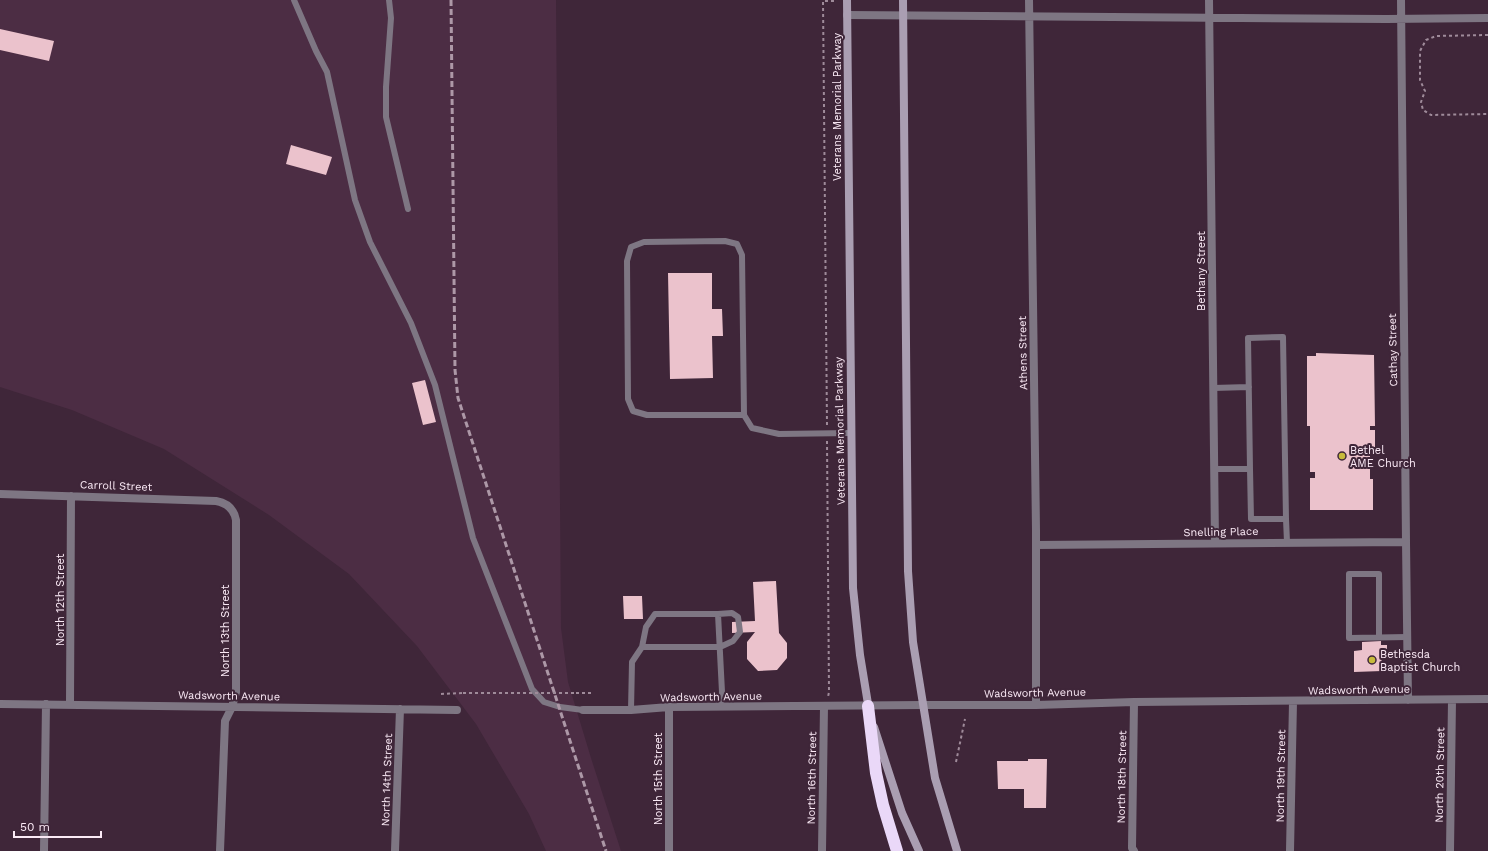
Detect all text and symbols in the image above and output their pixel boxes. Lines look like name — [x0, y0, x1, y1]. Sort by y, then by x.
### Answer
street label: Veterans Memorial Parkway — [831, 33, 844, 181]
street label: Bethany Street — [1195, 231, 1208, 311]
street label: Cathay Street — [1386, 313, 1400, 387]
street label: Athens Street — [1016, 315, 1030, 390]
street label: Veterans Memorial Parkway — [832, 357, 848, 505]
place label: Bethel AME Church — [1350, 444, 1416, 470]
marker: Bethel AME Church — [1337, 451, 1347, 461]
street label: Carroll Street — [80, 478, 153, 494]
street label: Snelling Place — [1183, 525, 1259, 539]
street label: North 12th Street — [54, 553, 67, 646]
street label: North 13th Street — [219, 584, 232, 677]
place label: Bethesda Baptist Church — [1380, 648, 1460, 674]
marker: Bethesda Baptist Church — [1367, 655, 1377, 665]
street label: Wadsworth Avenue — [1308, 683, 1410, 697]
street label: Wadsworth Avenue — [984, 686, 1086, 700]
street label: Wadsworth Avenue — [178, 689, 280, 703]
street label: Wadsworth Avenue — [660, 690, 762, 704]
street label: North 20th Street — [1433, 727, 1447, 823]
street label: North 19th Street — [1274, 729, 1288, 823]
street label: North 18th Street — [1115, 730, 1129, 824]
street label: North 16th Street — [805, 731, 819, 825]
street label: North 15th Street — [652, 732, 665, 825]
street label: North 14th Street — [379, 733, 395, 827]
scale bar — [14, 813, 101, 839]
text: 50 m — [20, 820, 50, 834]

